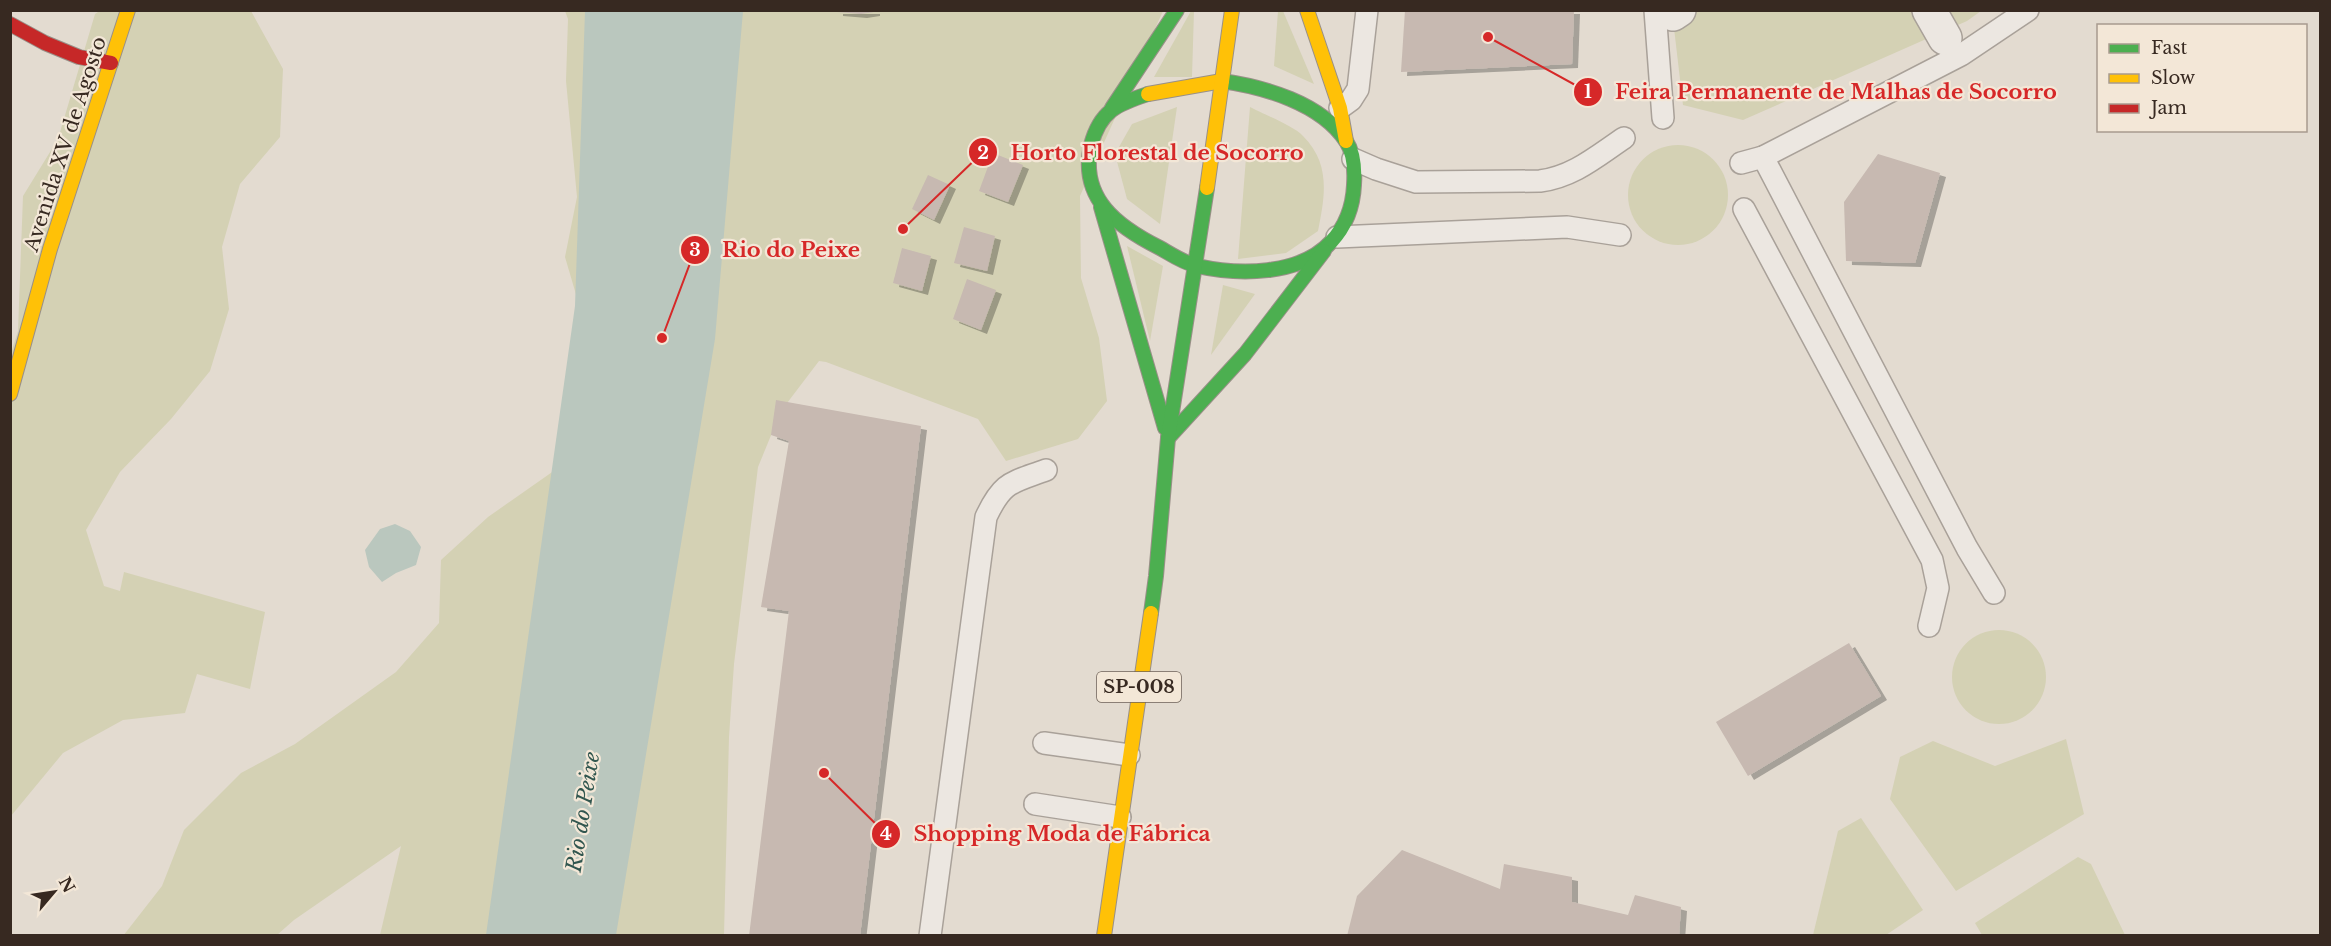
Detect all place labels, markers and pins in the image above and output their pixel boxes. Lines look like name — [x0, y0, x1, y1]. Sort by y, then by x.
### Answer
callout: Feira Permanente de Malhas de Socorro — [1573, 73, 2068, 112]
callout: Horto Florestal de Socorro — [968, 133, 1316, 172]
callout: Rio do Peixe — [680, 230, 872, 269]
callout: Shopping Moda de Fábrica — [871, 814, 1223, 853]

